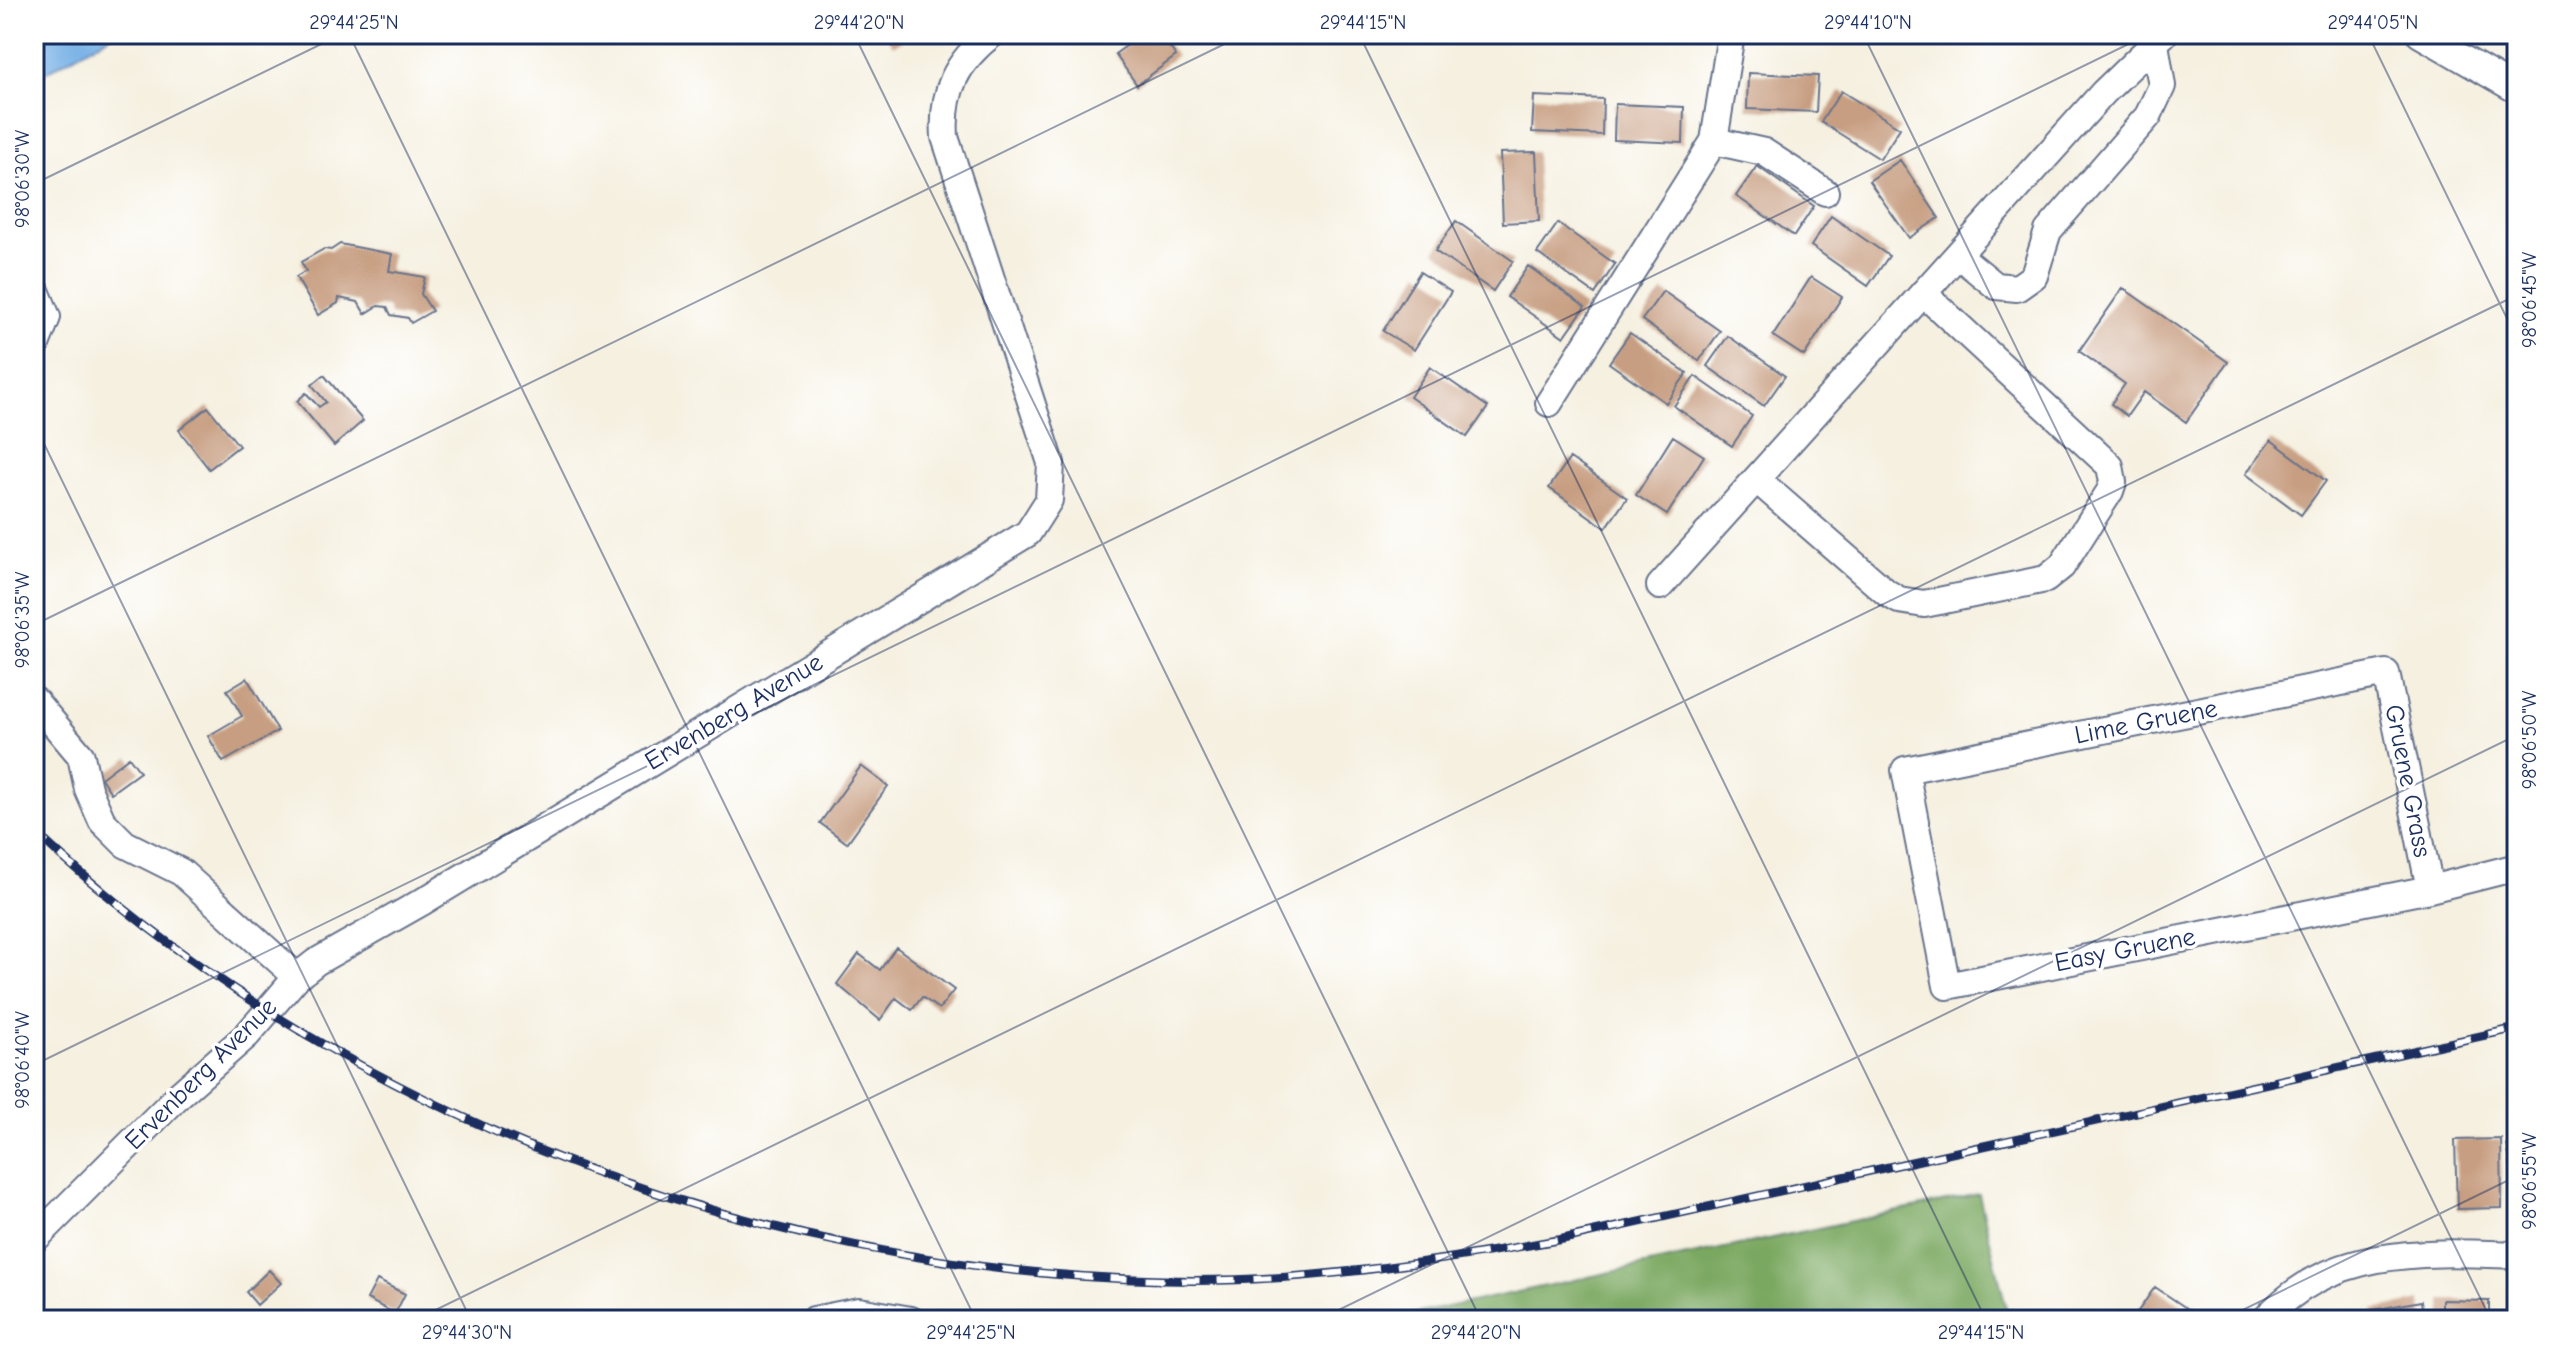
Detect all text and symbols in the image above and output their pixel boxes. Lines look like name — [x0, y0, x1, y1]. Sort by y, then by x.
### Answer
text: 29°44'25"N — [309, 11, 399, 34]
text: 29°44'20"N — [814, 11, 904, 34]
text: 29°44'15"N — [1320, 11, 1406, 34]
text: 29°44'10"N — [1824, 11, 1912, 34]
text: 29°44'05"N — [2328, 11, 2418, 34]
text: 98°06'30"W — [11, 129, 34, 228]
text: 98°06'45"W — [2518, 251, 2541, 348]
text: 98°06'35"W — [11, 571, 34, 668]
street label: Ervenberg Avenue — [640, 647, 828, 777]
text: 98°06'50"W — [2518, 690, 2541, 789]
street label: Lime Gruene — [2072, 693, 2220, 751]
street label: Gruene Grass — [2379, 702, 2437, 860]
street label: Easy Gruene — [2052, 922, 2198, 978]
street label: Ervenberg Avenue — [119, 992, 283, 1156]
text: 98°06'40"W — [11, 1011, 34, 1109]
text: 98°06'55"W — [2518, 1132, 2541, 1230]
text: 29°44'30"N — [422, 1321, 512, 1344]
text: 29°44'25"N — [926, 1321, 1016, 1344]
text: 29°44'20"N — [1431, 1321, 1521, 1344]
text: 29°44'15"N — [1938, 1321, 2024, 1344]

